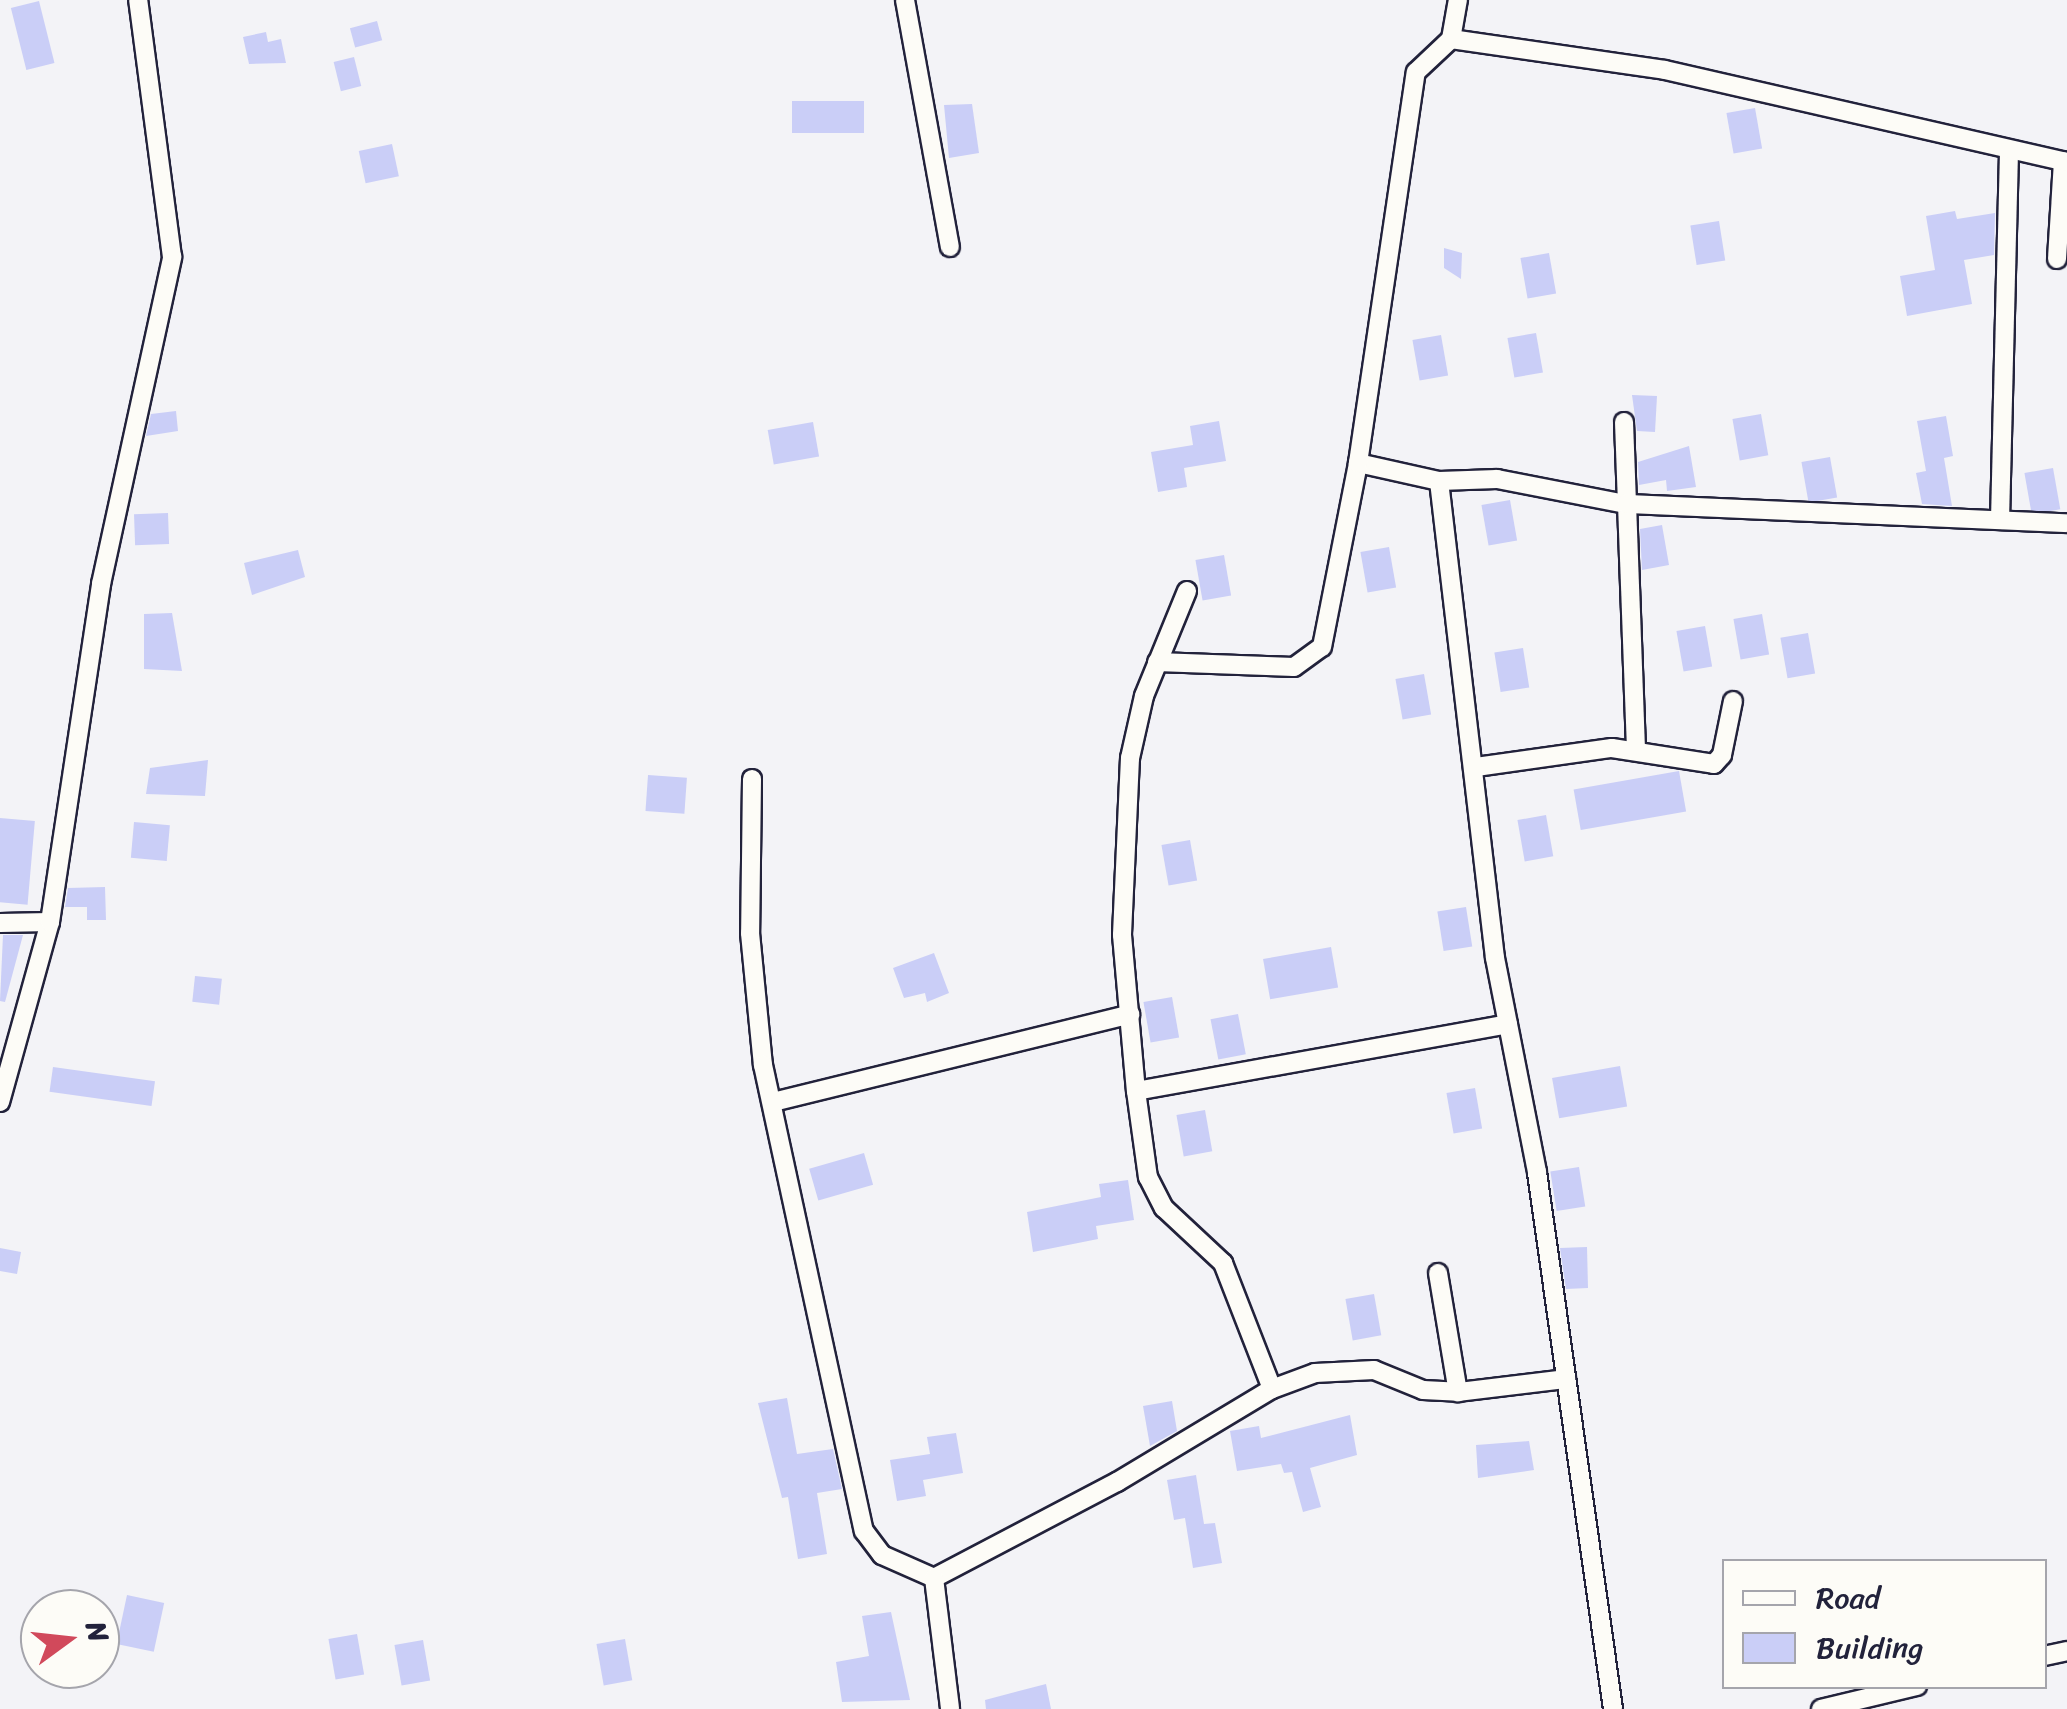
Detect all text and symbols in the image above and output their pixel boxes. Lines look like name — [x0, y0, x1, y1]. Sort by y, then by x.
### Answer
legend — [1722, 1559, 2047, 1689]
text: Road — [1816, 1571, 1880, 1625]
north arrow — [20, 1589, 120, 1689]
text: N — [71, 1616, 124, 1647]
text: Building — [1816, 1621, 1923, 1675]

